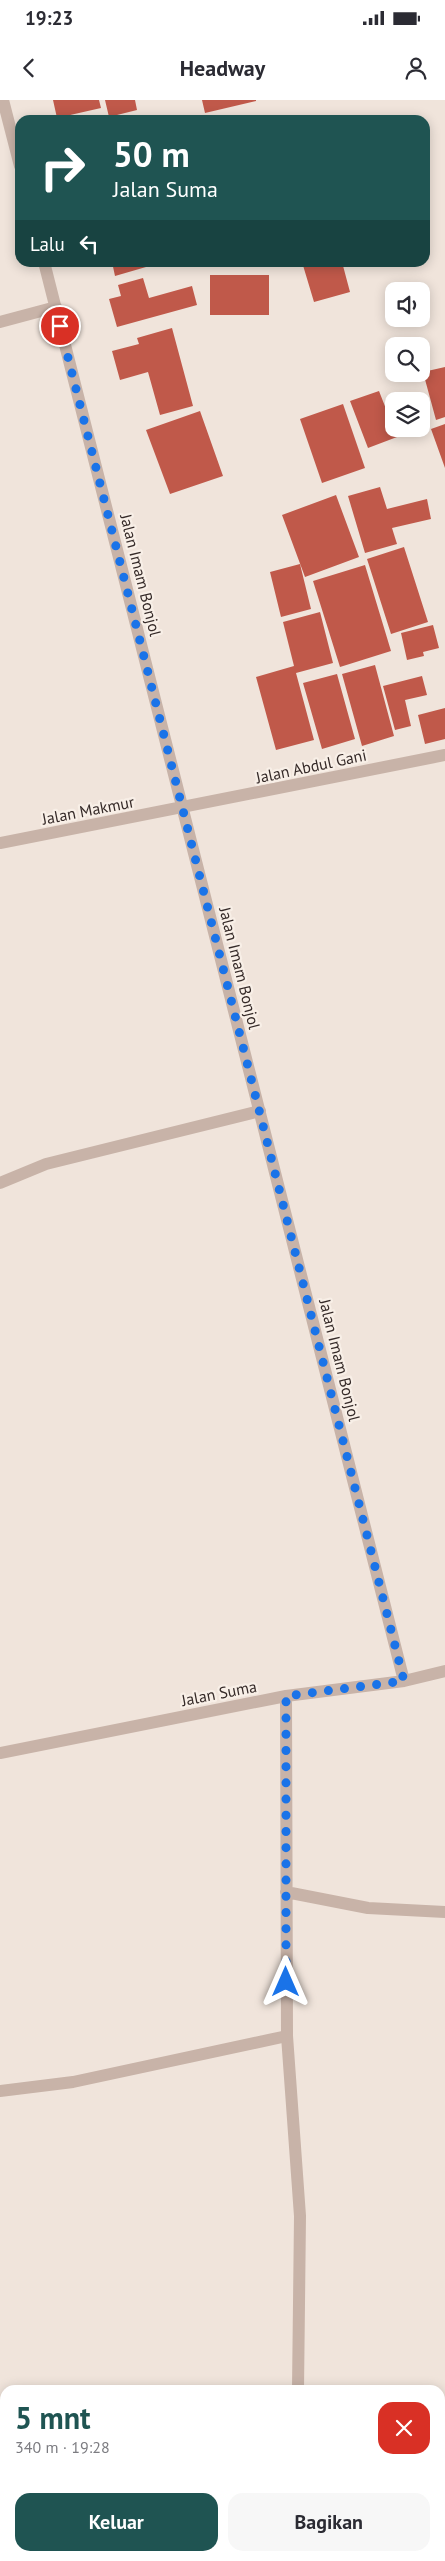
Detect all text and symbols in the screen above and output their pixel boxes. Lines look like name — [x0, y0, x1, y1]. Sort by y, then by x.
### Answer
text: 19:23 — [25, 6, 73, 30]
icon: back — [15, 54, 43, 82]
text: Headway — [180, 54, 265, 82]
icon: person — [402, 54, 430, 82]
text: 50 m — [113, 131, 190, 177]
icon: right — [30, 135, 95, 200]
text: Jalan Suma — [113, 175, 218, 203]
icon: left — [75, 230, 103, 258]
text: Lalu — [30, 232, 65, 256]
map controls — [385, 282, 430, 437]
button: sound — [385, 282, 430, 327]
pin — [39, 305, 81, 347]
icon: arrive — [46, 312, 74, 340]
button: search — [385, 337, 430, 382]
button: layers — [385, 392, 430, 437]
street label: Jalan Imam Bonjol — [116, 511, 166, 639]
street label: Jalan Abdul Gani — [253, 745, 368, 788]
street label: Jalan Makmur — [39, 791, 136, 829]
street label: Jalan Imam Bonjol — [215, 904, 265, 1032]
street label: Jalan Imam Bonjol — [315, 1296, 365, 1424]
street label: Jalan Suma — [179, 1676, 258, 1710]
position arrow — [259, 1955, 311, 2007]
text: 5 mnt — [15, 2398, 91, 2437]
button: close — [378, 2402, 430, 2454]
text: 340 m · 19:28 — [15, 2437, 110, 2457]
button: Keluar — [15, 2493, 218, 2551]
button: Bagikan — [228, 2493, 430, 2551]

